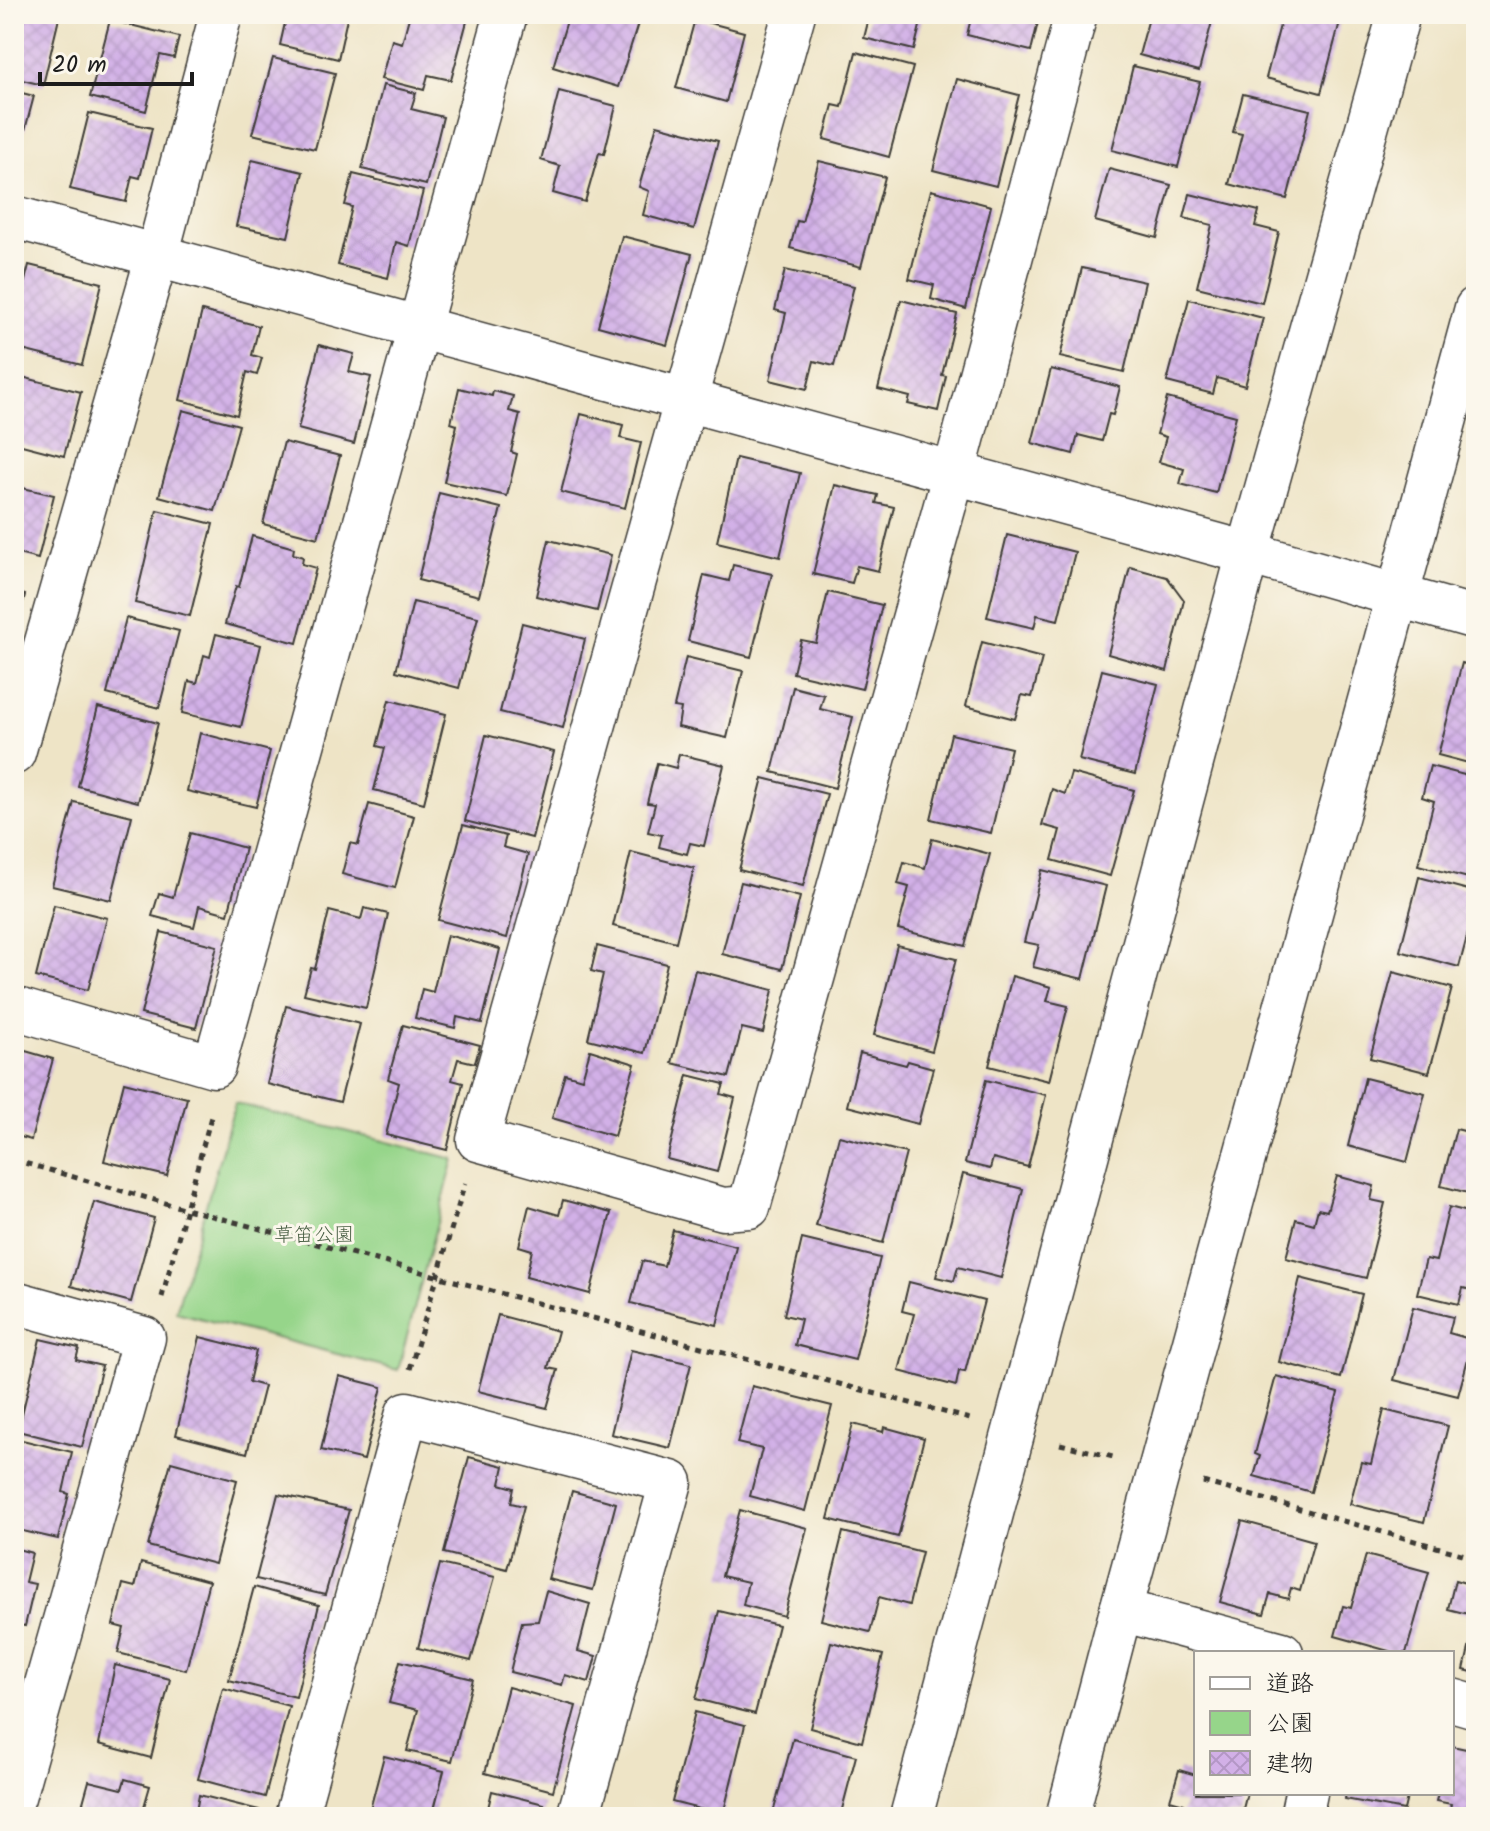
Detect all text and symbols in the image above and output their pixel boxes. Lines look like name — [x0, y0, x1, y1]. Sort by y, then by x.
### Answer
scale bar — [40, 36, 192, 86]
text: 20 m — [52, 46, 107, 85]
park label: 草笛公園 — [274, 1220, 354, 1252]
legend — [1194, 1651, 1454, 1795]
text: 道路 — [1266, 1665, 1314, 1704]
text: 公園 — [1266, 1705, 1314, 1744]
text: 建物 — [1266, 1745, 1314, 1784]

